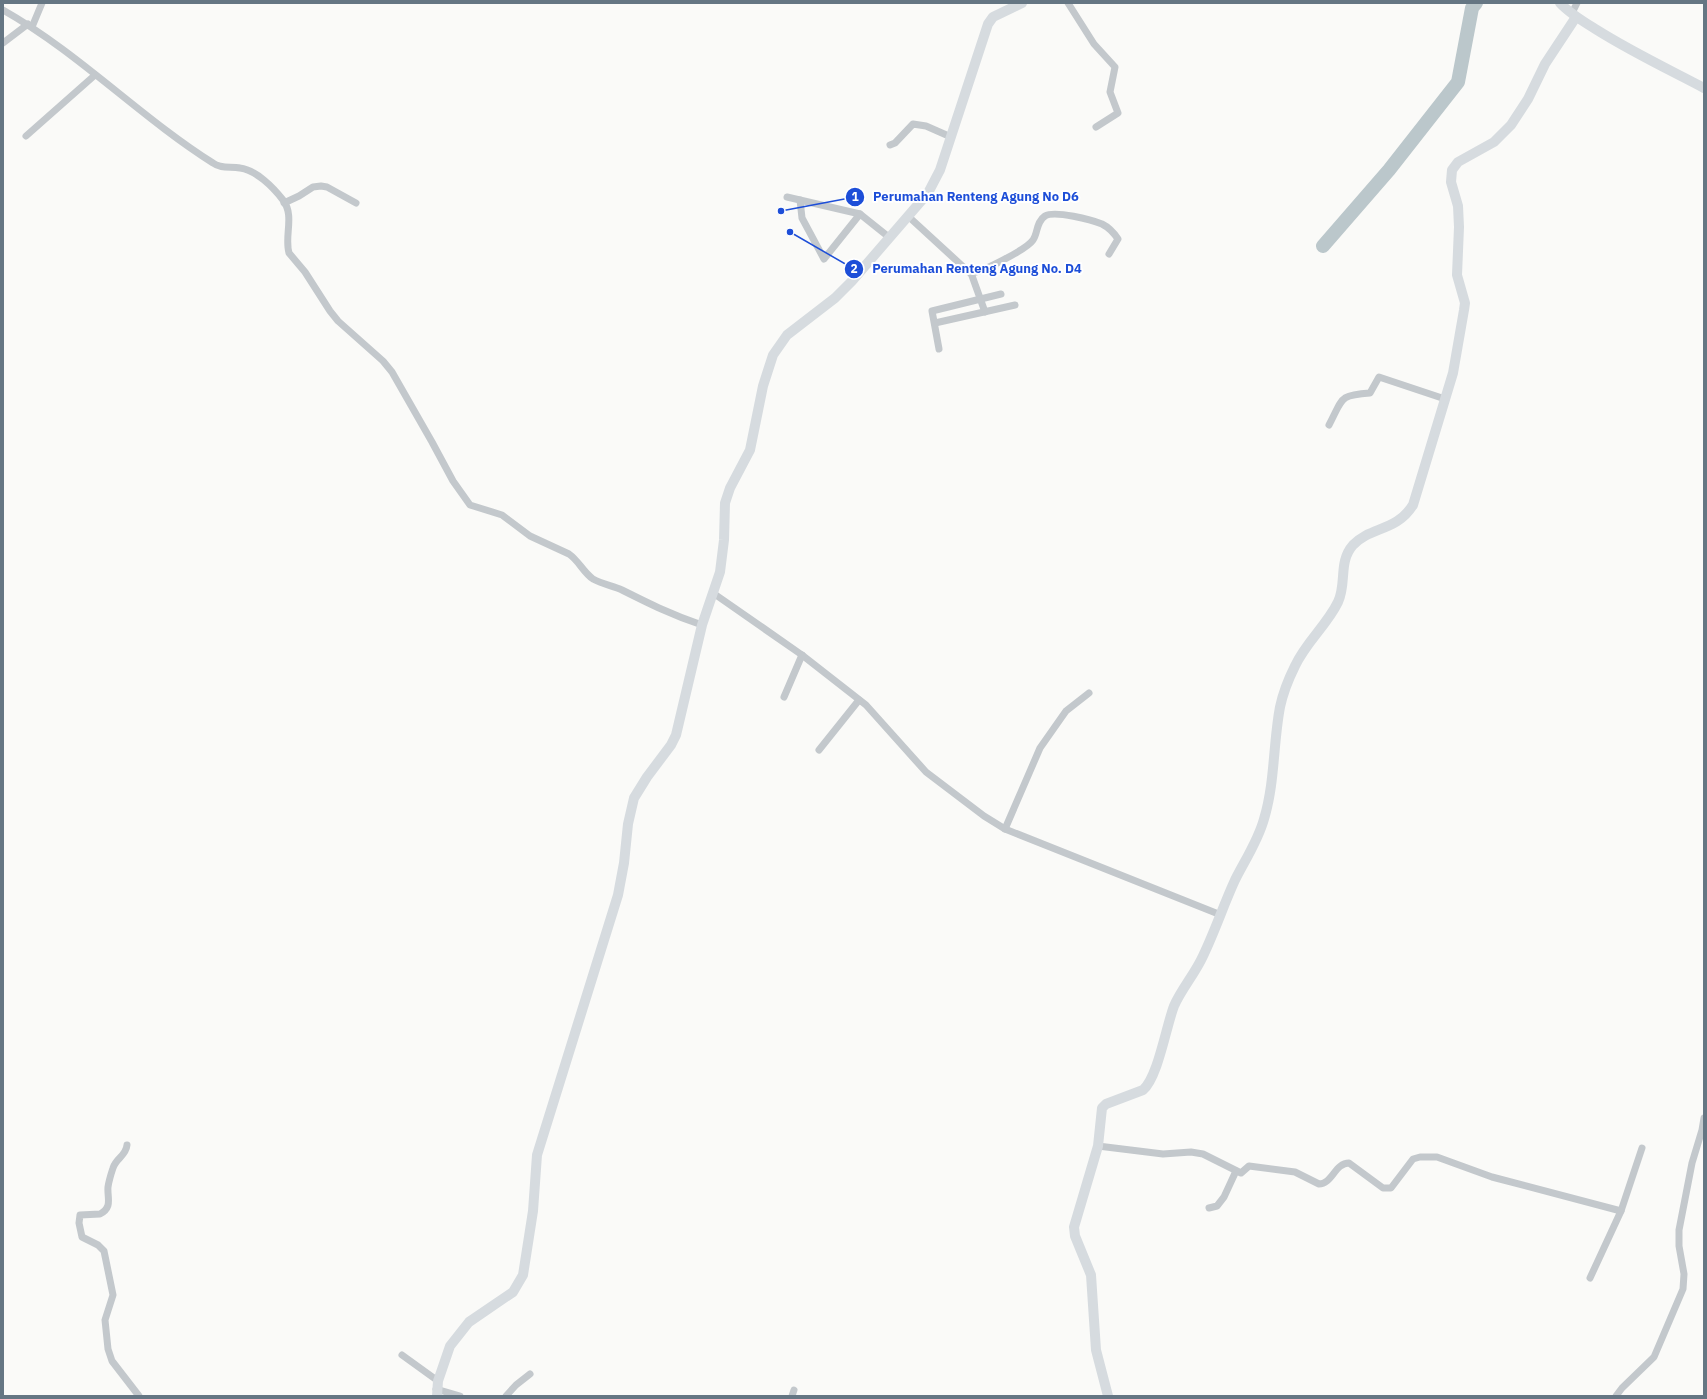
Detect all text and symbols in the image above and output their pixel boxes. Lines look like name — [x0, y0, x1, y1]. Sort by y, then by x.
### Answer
callout: Perumahan Renteng Agung No D6 — [845, 184, 1086, 209]
text: Perumahan Renteng Agung No D6 — [873, 188, 1079, 205]
text: 1 — [851, 189, 859, 204]
callout: Perumahan Renteng Agung No. D4 — [844, 256, 1090, 281]
text: Perumahan Renteng Agung No. D4 — [872, 260, 1082, 277]
text: 2 — [850, 261, 858, 276]

